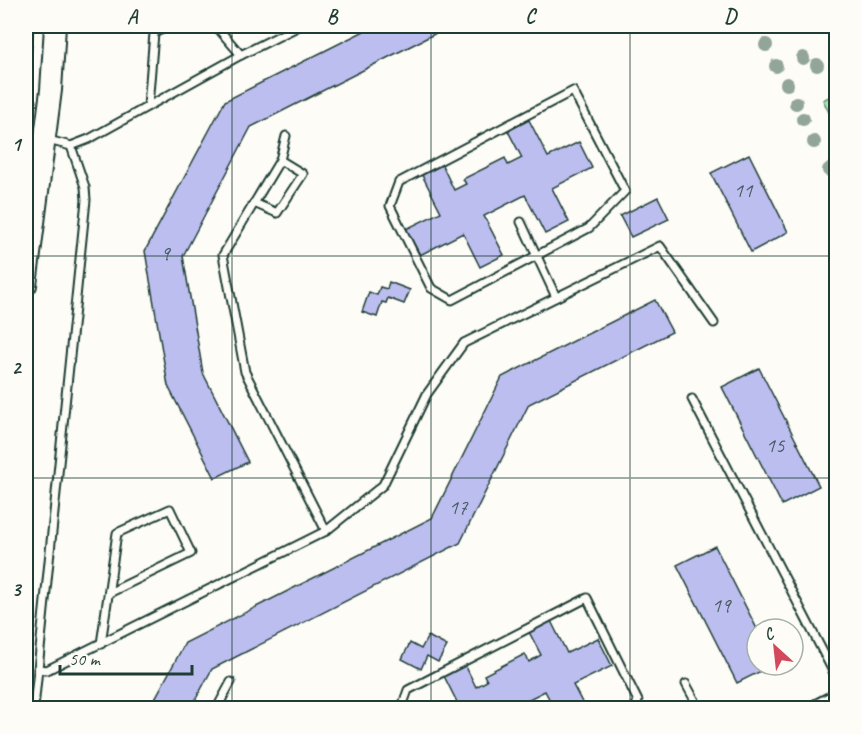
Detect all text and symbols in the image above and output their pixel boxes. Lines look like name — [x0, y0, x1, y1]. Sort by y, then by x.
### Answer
text: A — [127, 4, 139, 29]
text: B — [327, 4, 339, 29]
text: C — [525, 4, 537, 29]
text: D — [724, 4, 738, 29]
text: 1 — [12, 132, 23, 157]
house number: 11 — [734, 177, 754, 203]
house number: 9 — [160, 240, 171, 266]
text: 2 — [12, 355, 23, 380]
house number: 15 — [766, 432, 786, 458]
house number: 17 — [449, 494, 469, 520]
text: 3 — [12, 577, 23, 602]
house number: 19 — [712, 592, 732, 618]
north arrow — [745, 617, 805, 677]
text: С — [761, 623, 779, 645]
scale bar — [60, 638, 192, 676]
text: 50 m — [69, 648, 102, 670]

